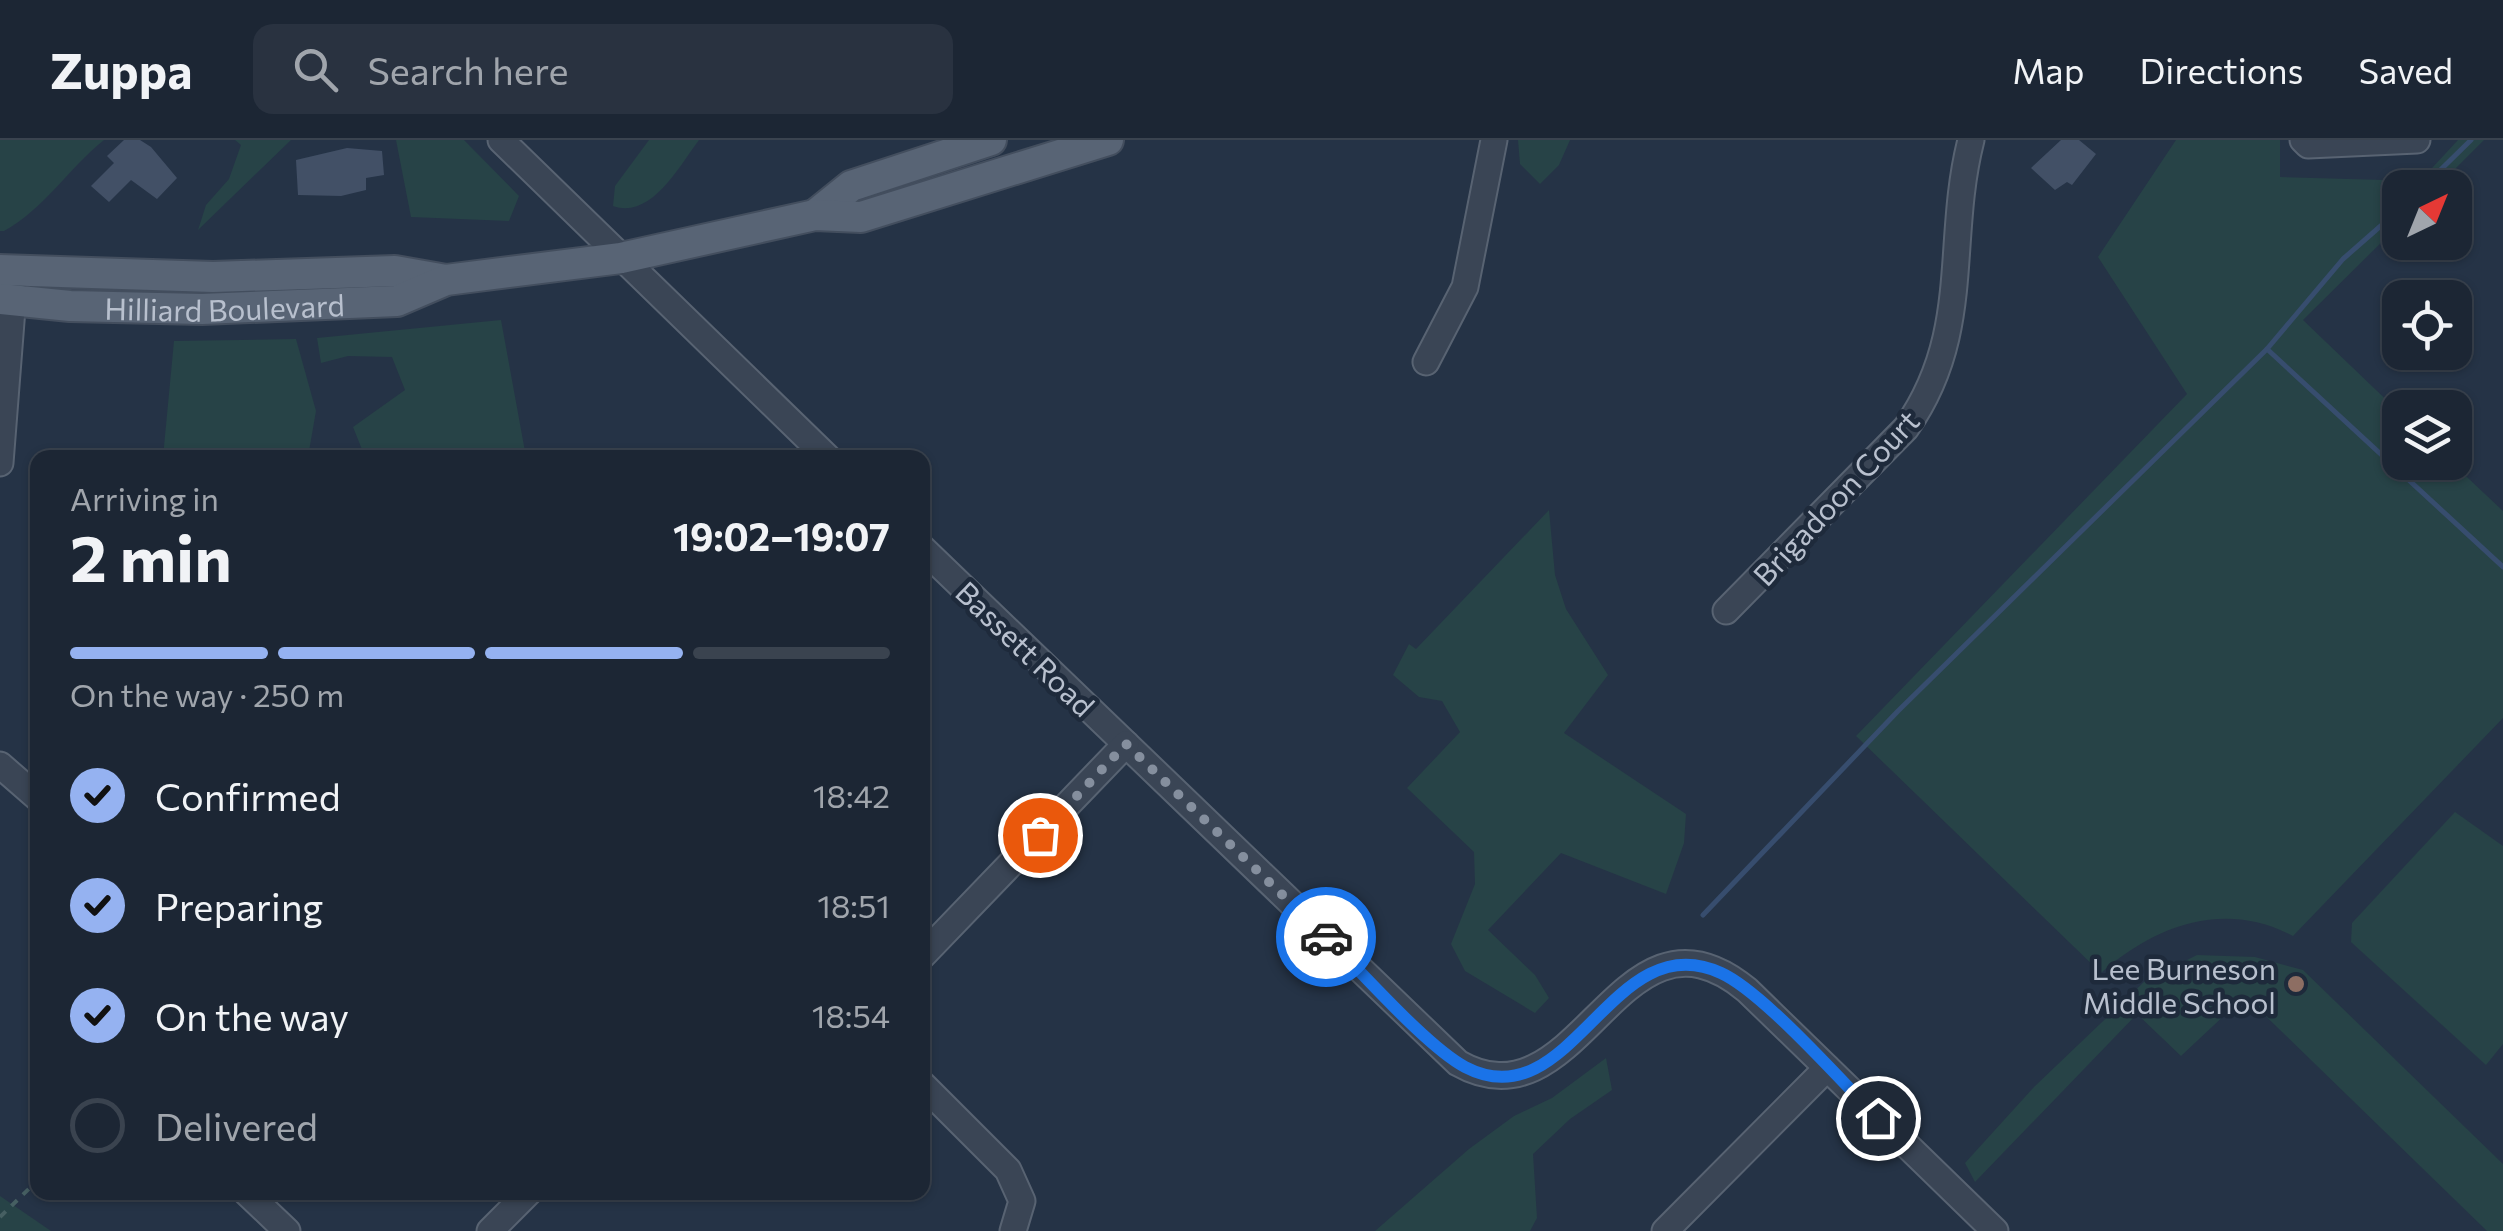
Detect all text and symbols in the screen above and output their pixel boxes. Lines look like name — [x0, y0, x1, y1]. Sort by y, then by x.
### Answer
search box — [253, 24, 953, 114]
text: Zuppa — [50, 40, 193, 99]
icon: search — [288, 42, 343, 97]
text: Search here — [368, 46, 568, 93]
text: Map — [2012, 48, 2084, 91]
text: Directions — [2139, 48, 2304, 91]
text: Saved — [2359, 48, 2453, 91]
north arrow — [2382, 170, 2472, 260]
map controls — [2382, 170, 2472, 480]
button: locate — [2382, 280, 2472, 370]
street label: Hilliard Boulevard — [104, 285, 345, 328]
button: layers — [2382, 390, 2472, 480]
street label: Brigadoon Court — [1744, 402, 1926, 592]
text: Arriving in — [70, 478, 219, 518]
text: 19:02–19:07 — [673, 512, 890, 559]
text: 2 min — [70, 516, 232, 595]
street label: Bassett Road — [949, 573, 1103, 723]
text: On the way · 250 m — [70, 674, 344, 714]
icon: check — [70, 768, 125, 823]
text: Confirmed — [155, 772, 341, 819]
text: 18:42 — [813, 775, 890, 815]
pin — [998, 793, 1083, 878]
icon: bag — [1013, 808, 1068, 863]
icon: check — [70, 878, 125, 933]
text: Preparing — [155, 882, 323, 929]
text: 18:51 — [817, 885, 890, 925]
courier — [1276, 887, 1376, 987]
icon: car — [1299, 910, 1354, 965]
place label: Lee Burneson Middle School — [2083, 949, 2276, 1020]
marker: Lee Burneson Middle School — [2285, 973, 2307, 995]
icon: check — [70, 988, 125, 1043]
text: On the way — [155, 992, 349, 1039]
text: 18:54 — [812, 995, 890, 1035]
pin — [1836, 1076, 1921, 1161]
icon: home — [1851, 1091, 1906, 1146]
text: Delivered — [155, 1102, 318, 1149]

